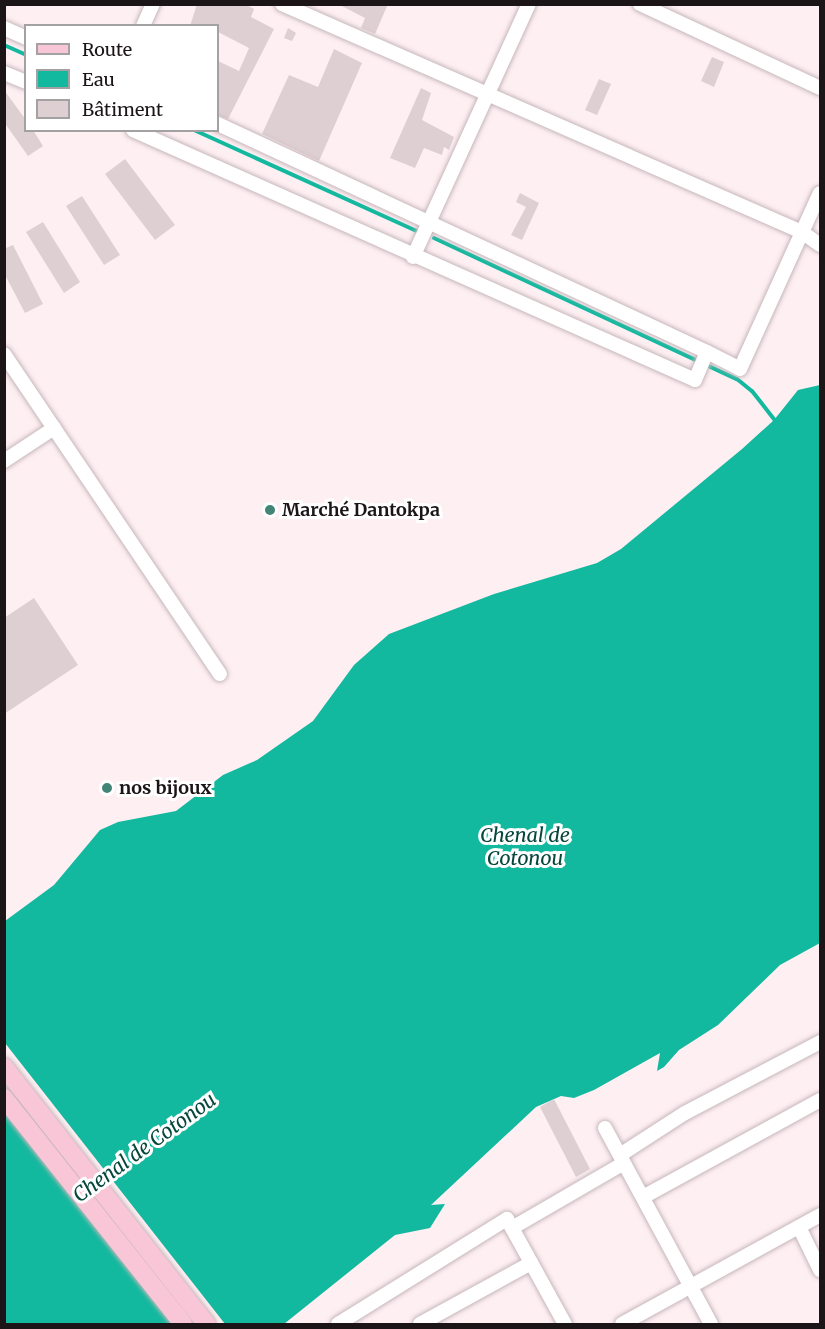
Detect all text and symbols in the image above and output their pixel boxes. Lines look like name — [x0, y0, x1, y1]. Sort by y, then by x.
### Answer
legend — [24, 24, 219, 132]
text: Route — [82, 38, 132, 61]
text: Eau — [82, 68, 115, 91]
text: Bâtiment — [82, 98, 163, 121]
place label: Marché Dantokpa — [282, 499, 440, 521]
marker: Marché Dantokpa — [263, 503, 277, 517]
place label: nos bijoux — [119, 777, 212, 799]
marker: nos bijoux — [100, 781, 114, 795]
water label: Chenal de Cotonou — [480, 823, 570, 870]
water label: Chenal de Cotonou — [68, 1087, 220, 1207]

